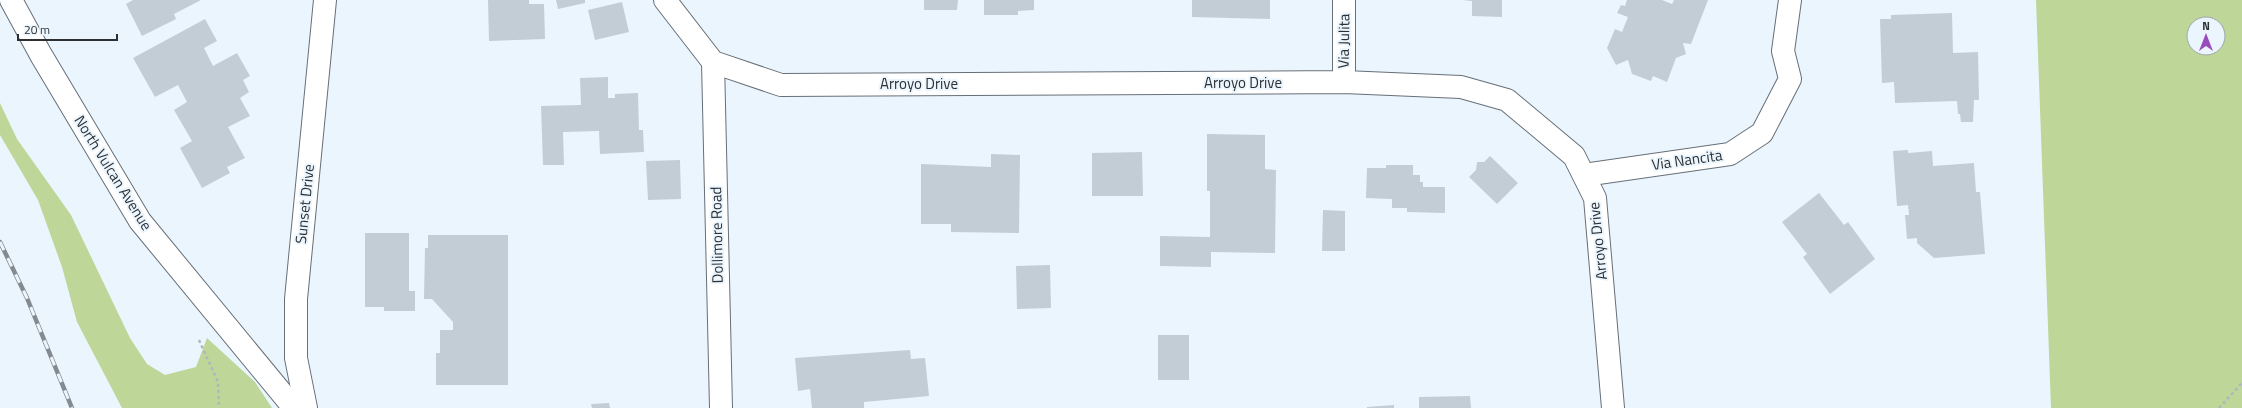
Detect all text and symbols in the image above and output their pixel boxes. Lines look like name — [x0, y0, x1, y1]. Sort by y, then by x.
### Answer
street label: Via Julita — [1332, 13, 1355, 69]
scale bar — [18, 16, 117, 42]
north arrow — [2186, 16, 2226, 56]
text: N — [2202, 18, 2210, 34]
text: 20 m — [24, 20, 50, 39]
street label: Arroyo Drive — [1204, 71, 1282, 94]
street label: Arroyo Drive — [880, 72, 958, 95]
street label: North Vulcan Avenue — [69, 111, 158, 235]
street label: Via Nancita — [1650, 143, 1724, 176]
street label: Sunset Drive — [289, 163, 320, 245]
street label: Dollimore Road — [704, 186, 729, 284]
street label: Arroyo Drive — [1582, 201, 1613, 281]

